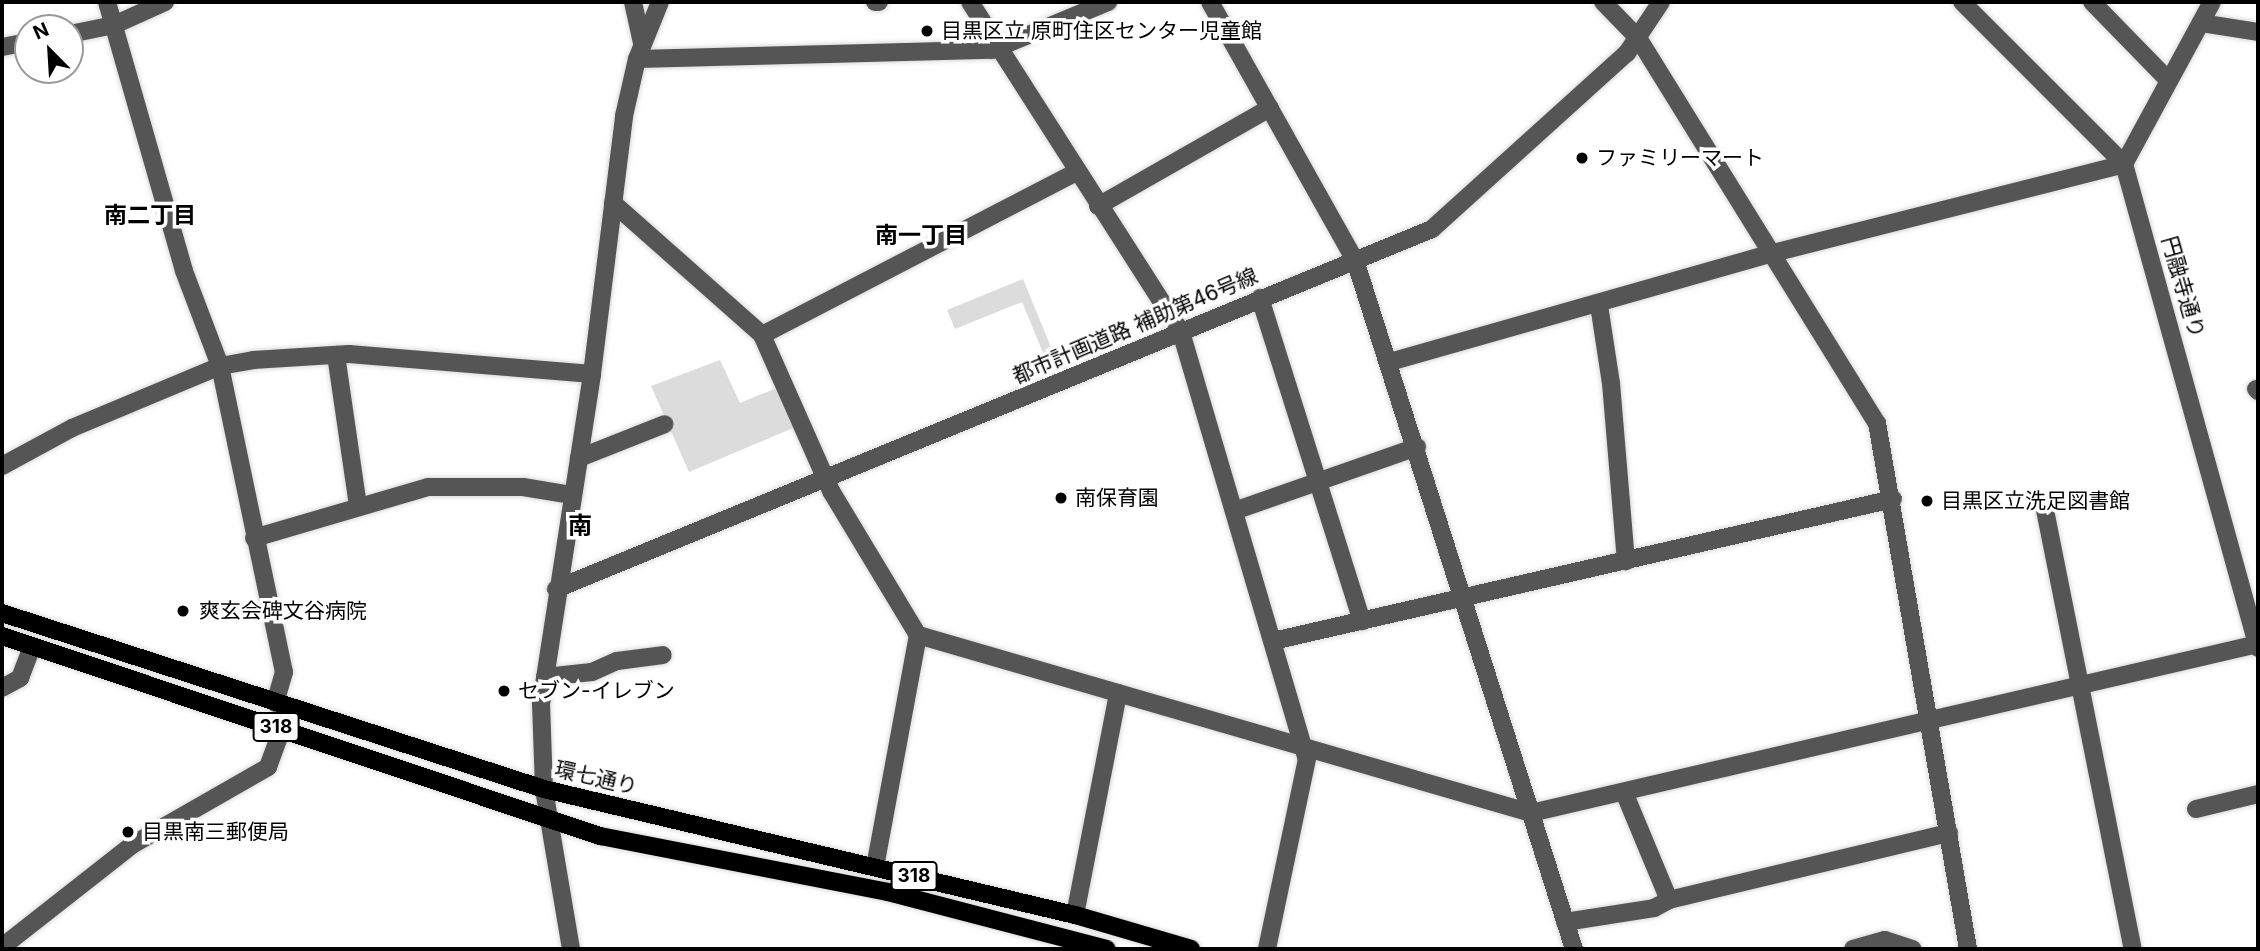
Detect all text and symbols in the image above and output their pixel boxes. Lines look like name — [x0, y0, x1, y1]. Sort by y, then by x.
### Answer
north arrow — [14, 14, 84, 84]
text: N — [30, 18, 52, 45]
place label: 目黒区立 原町住区センター児童館 — [941, 18, 1262, 44]
marker: 目黒区立 原町住区センター児童館 — [919, 23, 935, 39]
place label: ファミリーマート — [1596, 145, 1764, 171]
marker: ファミリーマート — [1574, 150, 1590, 166]
district label: 南二丁目 — [104, 201, 196, 229]
district label: 南一丁目 — [875, 221, 967, 249]
street label: 円融寺通り — [2156, 233, 2210, 341]
street label: 都市計画道路 補助第46号線 — [1009, 263, 1261, 389]
place label: 南保育園 — [1075, 485, 1159, 511]
place label: 目黒区立洗足図書館 — [1941, 488, 2130, 514]
marker: 南保育園 — [1053, 490, 1069, 506]
marker: 目黒区立洗足図書館 — [1919, 493, 1935, 509]
district label: 南 — [568, 512, 592, 540]
place label: 爽玄会碑文谷病院 — [199, 598, 367, 624]
marker: 爽玄会碑文谷病院 — [173, 601, 193, 621]
place label: セブン-イレブン — [518, 678, 675, 704]
marker: セブン-イレブン — [496, 683, 512, 699]
road number: 318 — [252, 712, 300, 742]
street label: 環七通り — [552, 756, 640, 800]
place label: 目黒南三郵便局 — [142, 819, 289, 845]
marker: 目黒南三郵便局 — [120, 824, 136, 840]
road number: 318 — [890, 860, 939, 891]

